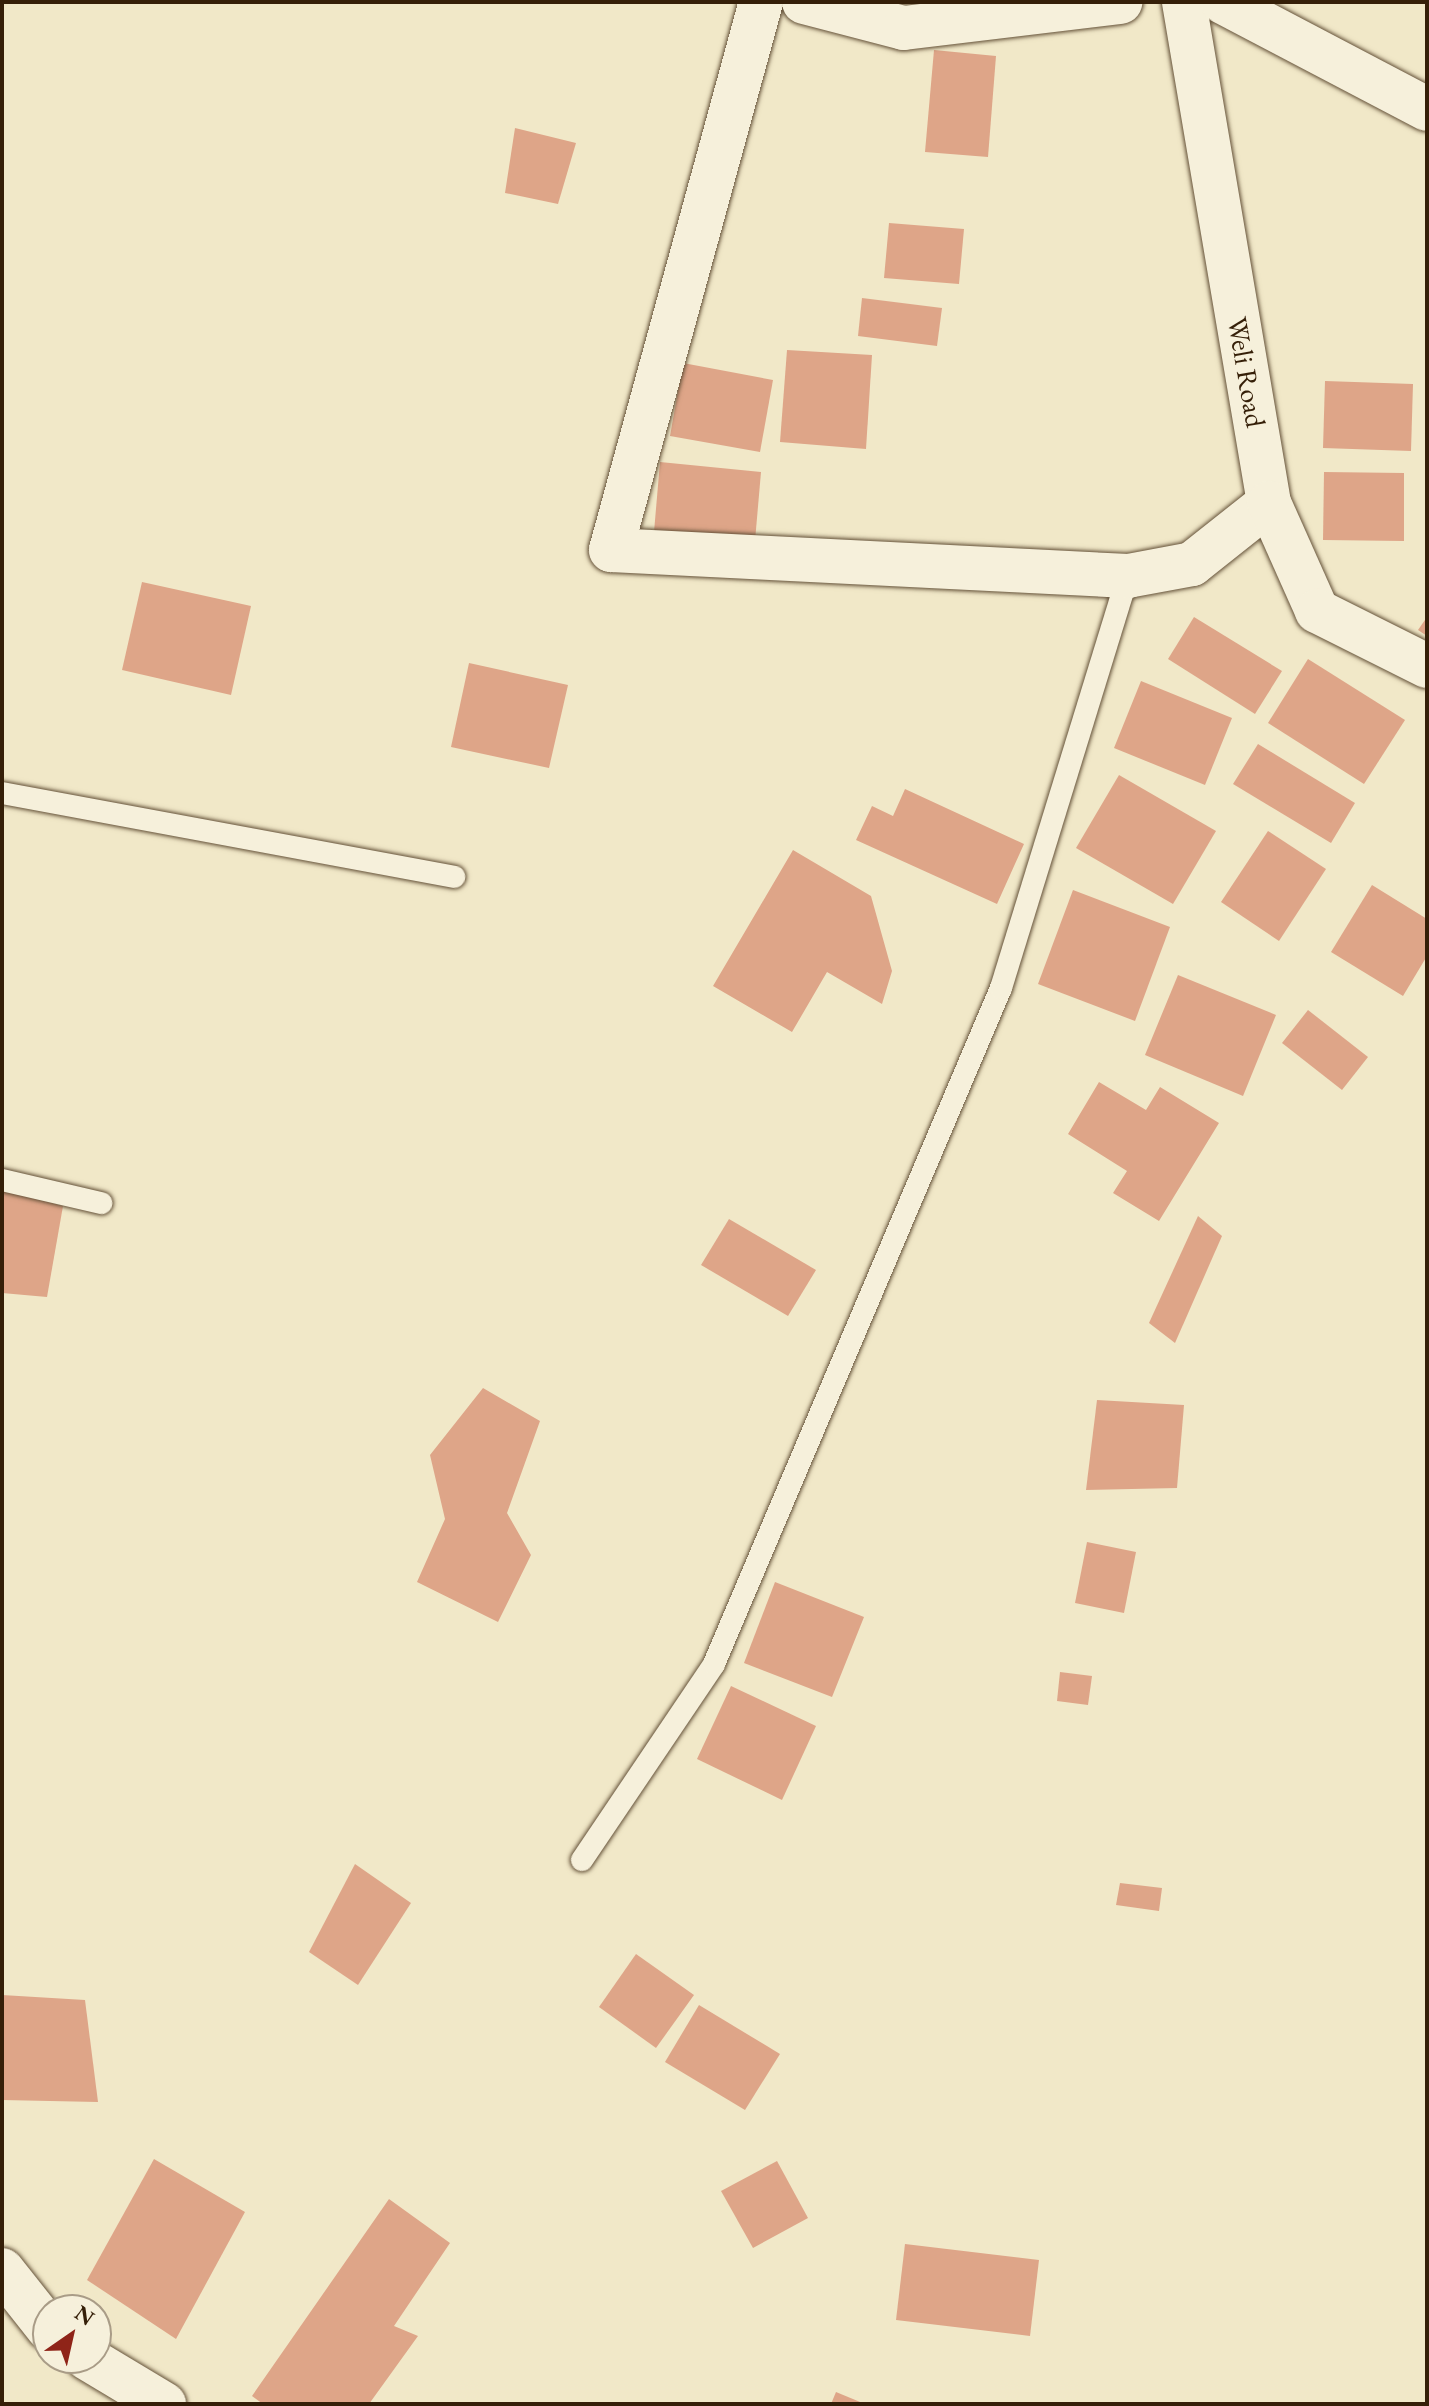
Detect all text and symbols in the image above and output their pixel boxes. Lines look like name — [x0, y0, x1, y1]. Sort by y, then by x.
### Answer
street label: Weli Road — [1221, 314, 1273, 430]
north arrow — [32, 2294, 112, 2374]
text: N — [69, 2298, 100, 2332]

